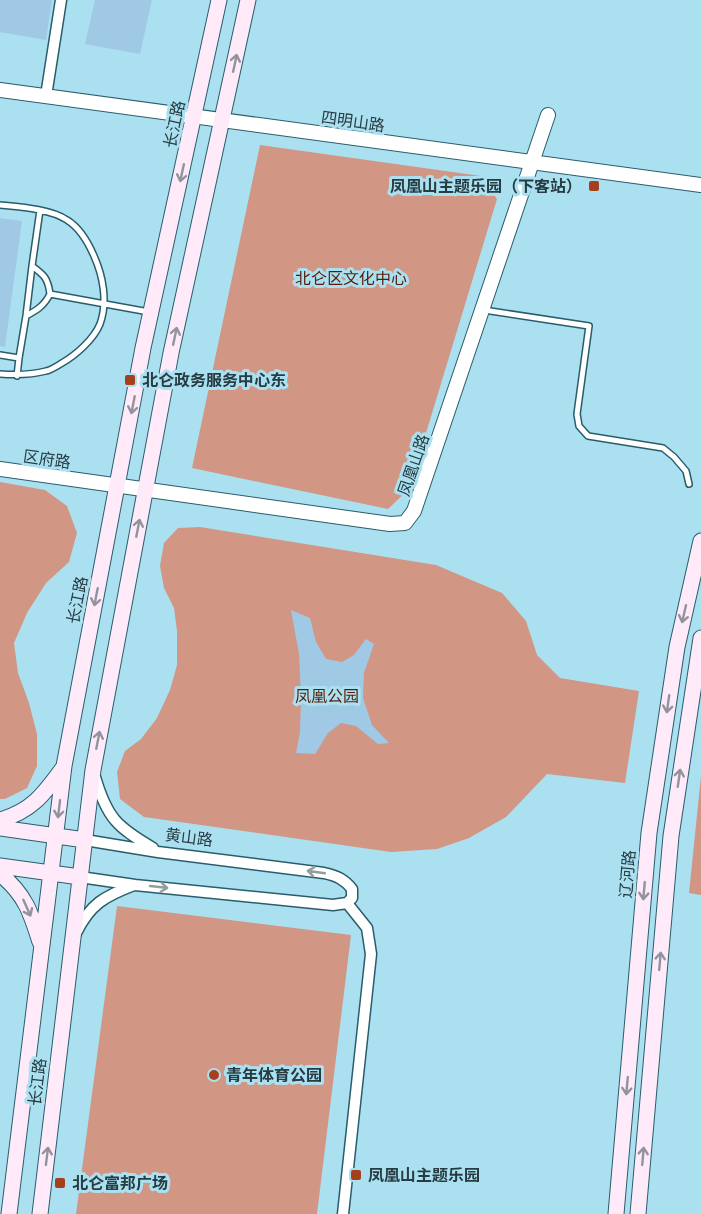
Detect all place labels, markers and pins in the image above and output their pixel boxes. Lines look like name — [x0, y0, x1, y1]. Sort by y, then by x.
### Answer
place label: 凤凰山主题乐园（下客站） — [390, 175, 582, 197]
marker: 凤凰山主题乐园（下客站） — [587, 179, 601, 193]
place label: 北仑政务服务中心东 — [142, 369, 286, 391]
marker: 北仑政务服务中心东 — [123, 373, 137, 387]
place label: 青年体育公园 — [226, 1064, 322, 1086]
marker: 青年体育公园 — [207, 1068, 221, 1082]
place label: 凤凰山主题乐园 — [368, 1164, 480, 1186]
marker: 凤凰山主题乐园 — [349, 1168, 363, 1182]
place label: 北仑富邦广场 — [72, 1172, 168, 1194]
marker: 北仑富邦广场 — [53, 1176, 67, 1190]

